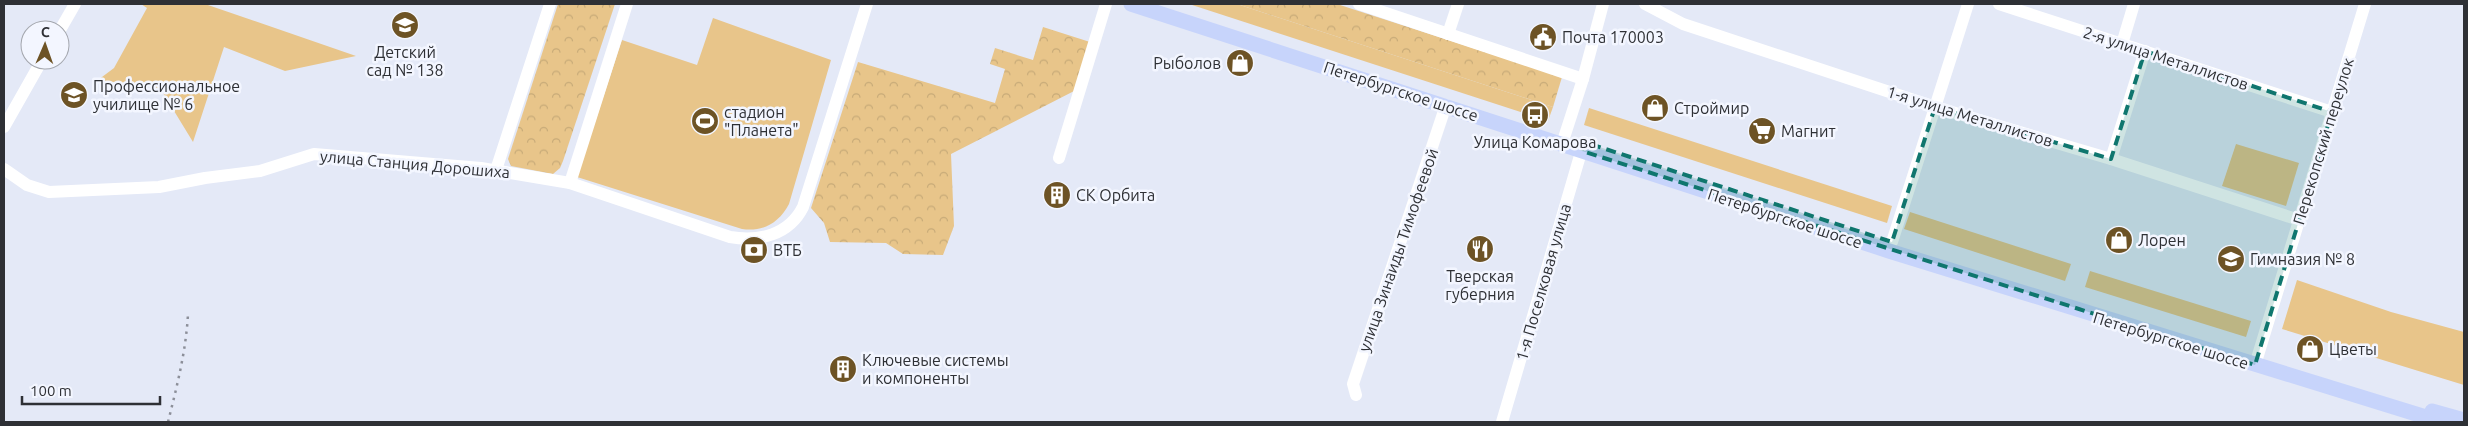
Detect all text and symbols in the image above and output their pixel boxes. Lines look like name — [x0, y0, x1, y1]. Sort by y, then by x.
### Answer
school or university icon: Детский сад № 138 — [390, 10, 420, 40]
north arrow — [20, 20, 70, 70]
public building icon: Почта 170003 — [1528, 22, 1558, 52]
street label: 2-я улица Металлистов — [2081, 23, 2251, 93]
text: С — [41, 24, 50, 40]
place label: Почта 170003 — [1562, 28, 1664, 46]
place label: Детский сад № 138 — [366, 43, 444, 79]
shop icon: Рыболов — [1225, 48, 1255, 78]
place label: Рыболов — [1153, 54, 1221, 72]
street label: Перекопский переулок — [2289, 55, 2357, 227]
street label: Петербургское шоссе — [1322, 58, 1480, 124]
place label: Профессиональное училище № 6 — [93, 77, 240, 113]
school or university icon: Профессиональное училище № 6 — [59, 80, 89, 110]
street label: 1-я улица Металлистов — [1885, 82, 2055, 150]
shop icon: Строймир — [1640, 93, 1670, 123]
place label: Строймир — [1674, 99, 1749, 117]
bus stop icon: Улица Комарова — [1520, 100, 1550, 130]
place label: стадион "Планета" — [724, 103, 799, 139]
sports icon: стадион "Планета" — [690, 106, 720, 136]
supermarket icon: Магнит — [1747, 116, 1777, 146]
place label: Магнит — [1781, 122, 1836, 140]
place label: Улица Комарова — [1474, 133, 1596, 151]
street label: улица Зинаиды Тимофеевой — [1355, 146, 1441, 354]
street label: улица Станция Дорошиха — [319, 147, 511, 181]
building icon: СК Орбита — [1042, 180, 1072, 210]
street label: Петербургское шоссе — [1706, 185, 1864, 251]
place label: СК Орбита — [1076, 186, 1155, 204]
street label: 1-я Поселковая улица — [1512, 201, 1574, 363]
shop icon: Лорен — [2104, 225, 2134, 255]
place label: Лорен — [2138, 231, 2186, 249]
restaurant icon: Тверская губерния — [1465, 234, 1495, 264]
bank icon: ВТБ — [739, 235, 769, 265]
place label: ВТБ — [773, 241, 802, 259]
school or university icon: Гимназия № 8 — [2216, 244, 2246, 274]
place label: Гимназия № 8 — [2250, 250, 2355, 268]
place label: Тверская губерния — [1445, 267, 1515, 303]
street label: Петербургское шоссе — [2091, 308, 2251, 372]
shop icon: Цветы — [2295, 334, 2325, 364]
place label: Цветы — [2329, 340, 2377, 358]
place label: Ключевые системы и компоненты — [862, 351, 1009, 387]
building icon: Ключевые системы и компоненты — [828, 354, 858, 384]
scale bar — [22, 374, 160, 406]
text: 100 m — [30, 382, 72, 399]

